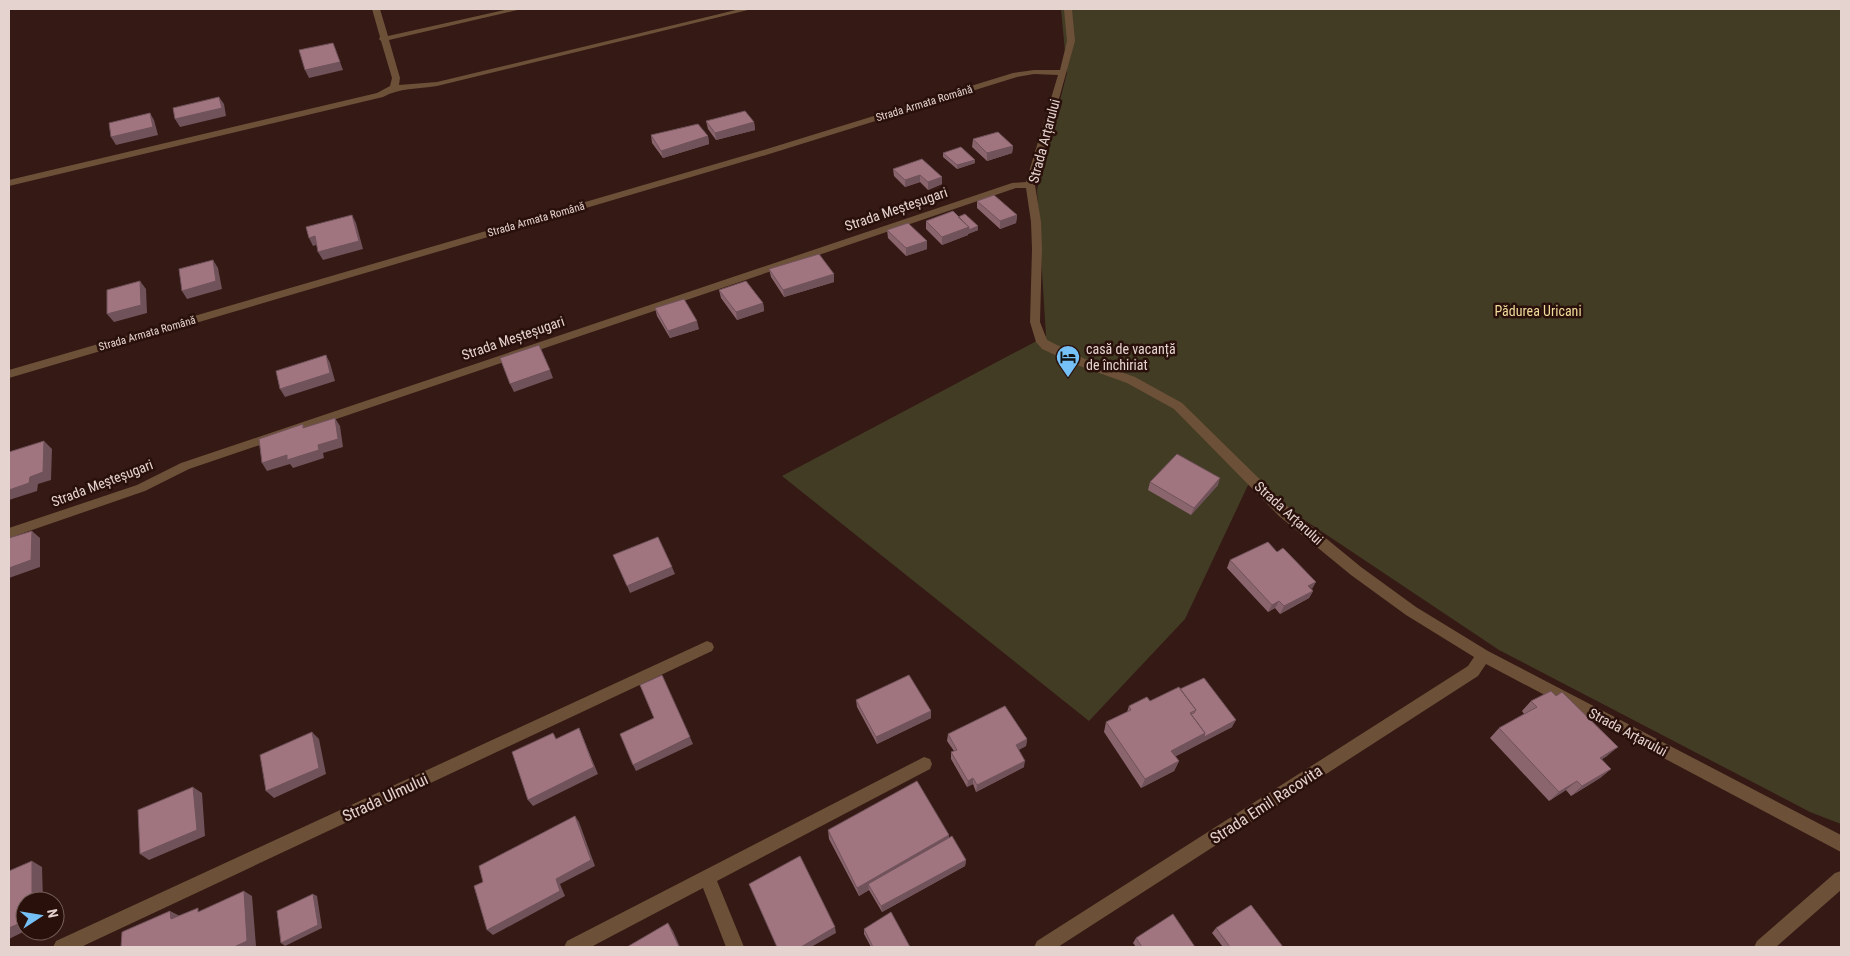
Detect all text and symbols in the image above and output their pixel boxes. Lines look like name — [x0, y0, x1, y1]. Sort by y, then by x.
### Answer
street label: Strada Armata Română — [874, 83, 974, 124]
street label: Strada Arțarului — [1025, 97, 1064, 185]
street label: Strada Meșteșugari — [843, 184, 950, 235]
street label: Strada Armata Română — [486, 199, 586, 240]
park label: Pădurea Uricani — [1494, 303, 1582, 319]
street label: Strada Armata Română — [97, 313, 197, 354]
street label: Strada Meșteșugari — [460, 313, 567, 364]
place label: casă de vacanță de închiriat — [1086, 341, 1176, 373]
hotel icon: casă de vacanță de închiriat — [1055, 344, 1081, 378]
street label: Strada Meșteșugari — [49, 456, 155, 511]
street label: Strada Arțarului — [1251, 478, 1326, 549]
street label: Strada Arțarului — [1586, 705, 1670, 760]
street label: Strada Emil Racovita — [1207, 761, 1326, 848]
street label: Strada Ulmului — [339, 769, 431, 826]
north arrow — [15, 891, 65, 941]
text: N — [44, 907, 61, 919]

